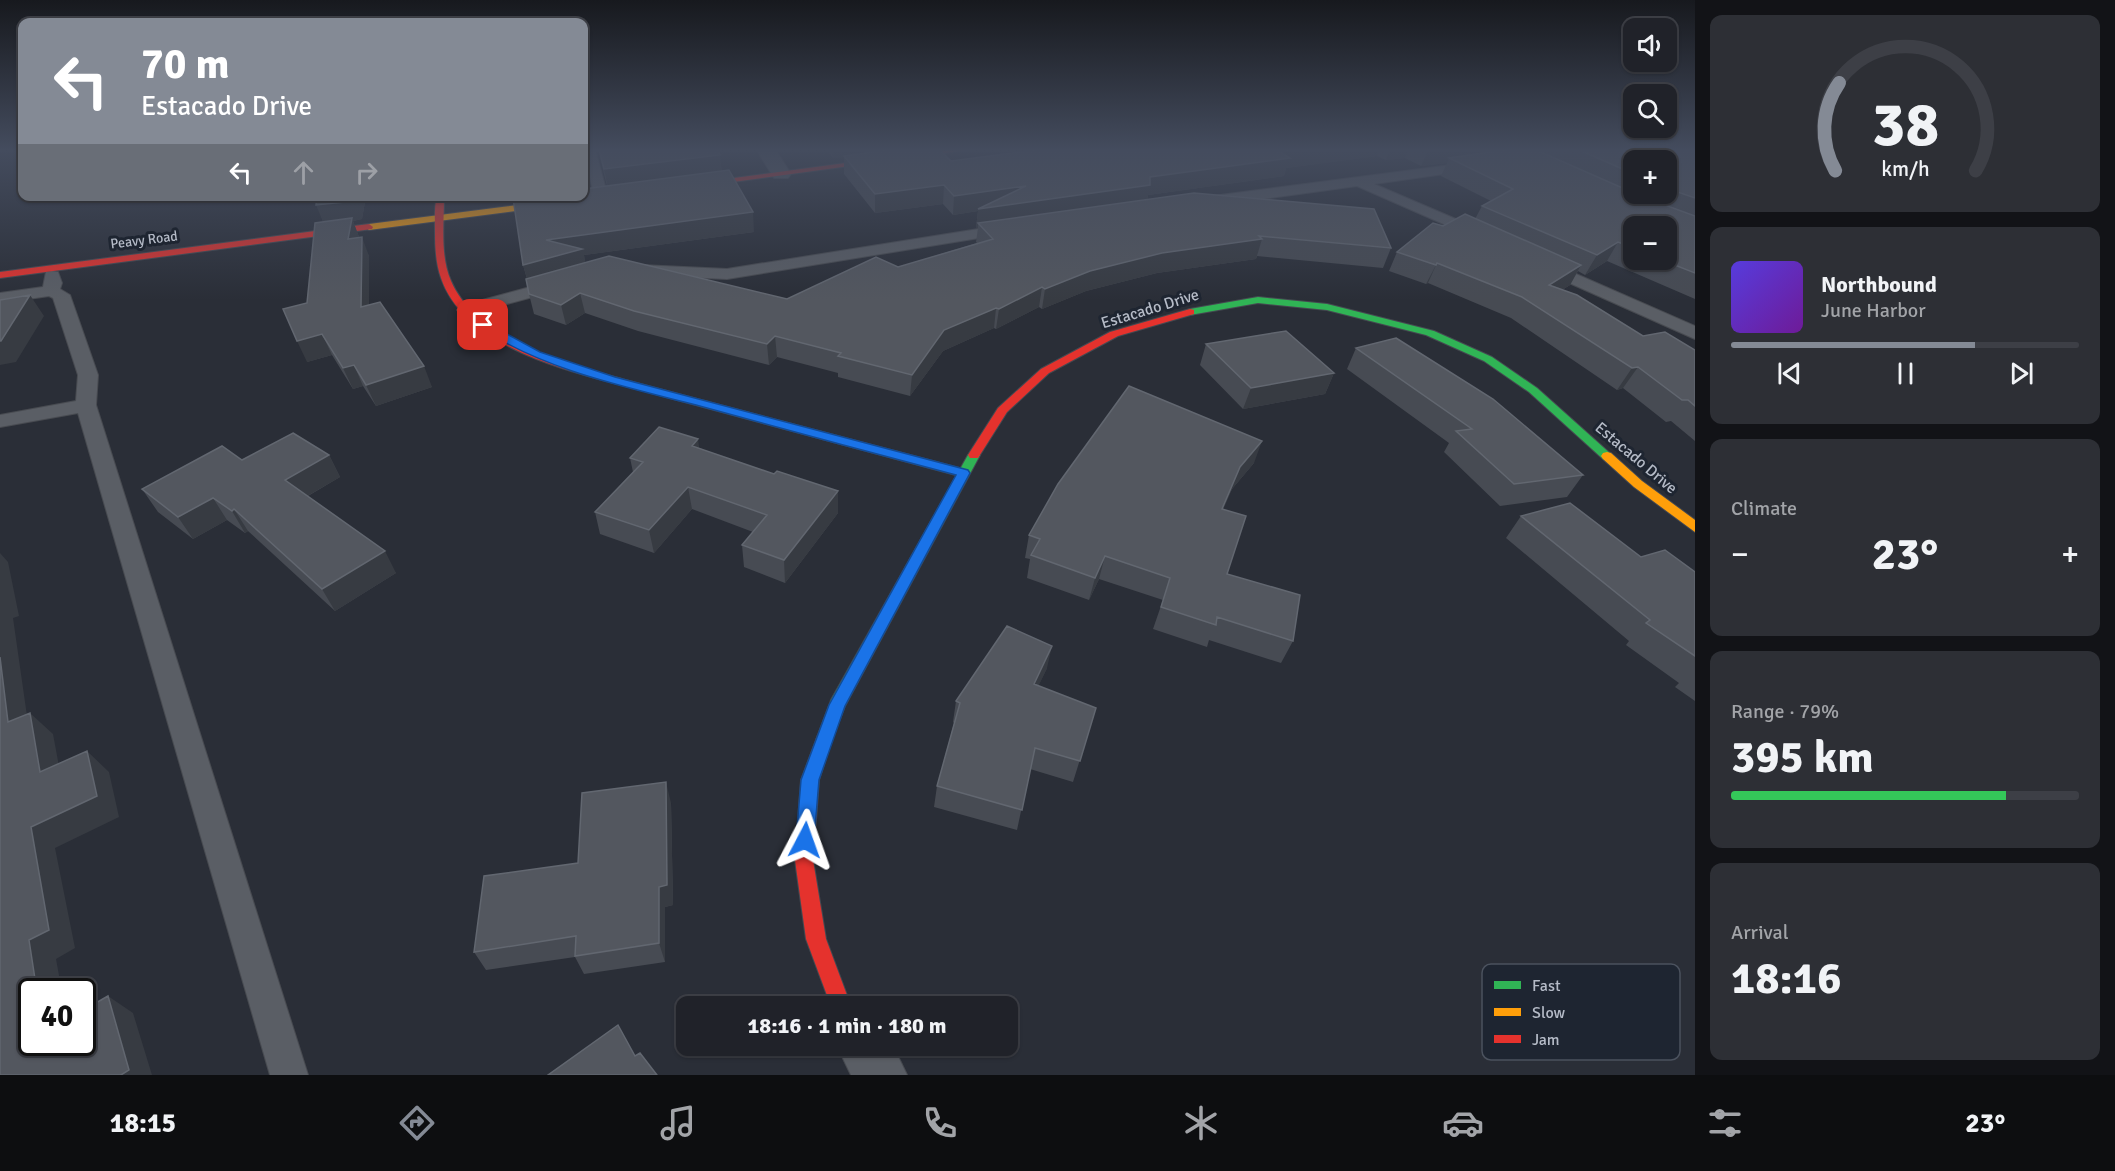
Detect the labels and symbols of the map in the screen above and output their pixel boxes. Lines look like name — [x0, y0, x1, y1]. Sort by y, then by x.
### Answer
street label: Peavy Road — [110, 227, 178, 253]
street label: Estacado Drive — [1099, 285, 1201, 333]
pin — [457, 299, 508, 350]
street label: Estacado Drive — [1591, 418, 1681, 498]
position arrow — [773, 808, 837, 872]
legend — [1482, 964, 1680, 1060]
text: Fast — [1532, 976, 1561, 996]
speed limit sign: 40 — [18, 978, 96, 1056]
text: Slow — [1532, 1003, 1566, 1023]
text: Jam — [1532, 1030, 1560, 1050]

